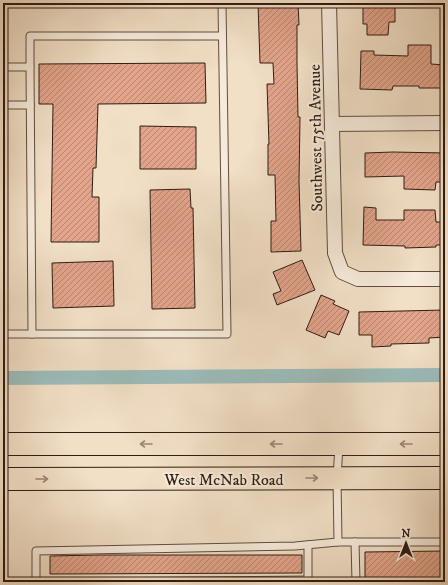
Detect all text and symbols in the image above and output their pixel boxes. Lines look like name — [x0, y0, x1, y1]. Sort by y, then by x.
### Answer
street label: Southwest 75th Avenue — [305, 64, 327, 212]
one-way arrow — [140, 440, 153, 448]
one-way arrow — [270, 440, 283, 448]
one-way arrow — [400, 440, 413, 448]
street label: West McNab Road — [163, 470, 284, 490]
one-way arrow — [305, 474, 318, 482]
one-way arrow — [35, 475, 48, 483]
north arrow — [386, 523, 426, 563]
text: N — [401, 527, 411, 541]

